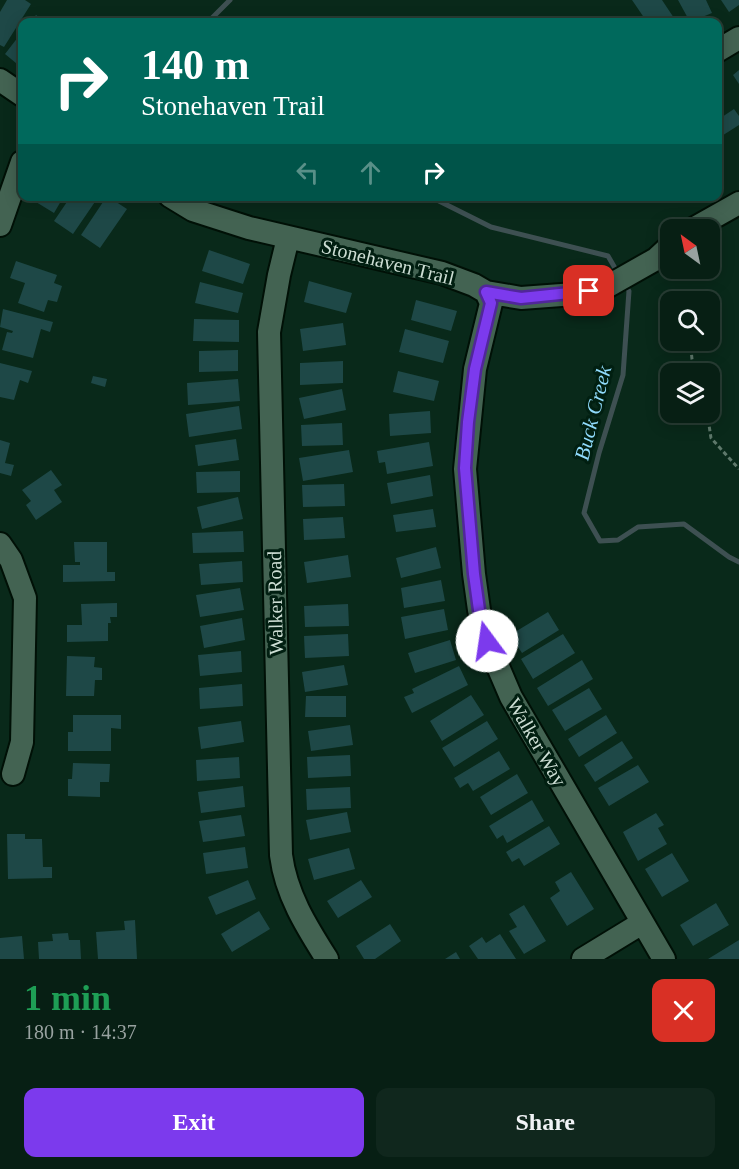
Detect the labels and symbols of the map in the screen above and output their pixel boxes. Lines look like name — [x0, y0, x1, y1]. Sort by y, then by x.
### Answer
north arrow — [660, 219, 720, 279]
street label: Stonehaven Trail — [319, 235, 457, 289]
pin — [563, 265, 614, 316]
water label: Buck Creek — [570, 363, 616, 463]
street label: Walker Road — [263, 551, 287, 655]
position arrow — [455, 609, 519, 673]
street label: Walker Way — [502, 694, 571, 790]

